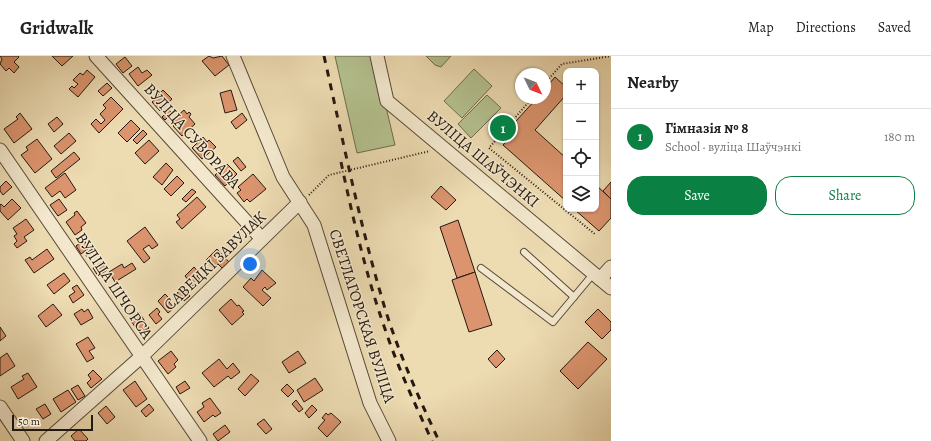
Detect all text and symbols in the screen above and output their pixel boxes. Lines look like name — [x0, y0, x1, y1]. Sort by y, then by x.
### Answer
text: Gridwalk — [20, 15, 93, 41]
text: Map — [748, 18, 774, 37]
text: Directions — [796, 18, 856, 37]
text: Saved — [878, 18, 911, 37]
north arrow — [515, 68, 551, 104]
map controls — [563, 68, 599, 212]
button: + — [563, 68, 599, 104]
text: Nearby — [627, 71, 678, 94]
street label: ВУЛІЦА СУВОРАВА — [139, 79, 246, 194]
button: − — [563, 104, 599, 140]
street label: ВУЛІЦА ШАЎЧЭНКІ — [422, 105, 544, 213]
pin: 1 — [490, 113, 516, 143]
text: Гімназія № 8 — [665, 118, 748, 138]
text: 1 — [638, 128, 642, 145]
text: 180 m — [884, 128, 915, 145]
text: School · вуліца Шаўчэнкі — [665, 138, 801, 155]
button: locate — [563, 140, 599, 176]
button: layers — [563, 176, 599, 212]
button: Save — [627, 176, 767, 215]
button: Share — [775, 176, 915, 215]
street label: САВЕЦКІ ЗАВУЛАК — [159, 206, 272, 316]
street label: СВЕТЛАГОРСКАЯ ВУЛІЦА — [323, 226, 401, 406]
street label: ВУЛІЦА ШЧОРСА — [70, 228, 158, 344]
your location — [240, 254, 260, 274]
scale bar — [12, 413, 93, 432]
text: 50 m — [18, 414, 40, 429]

